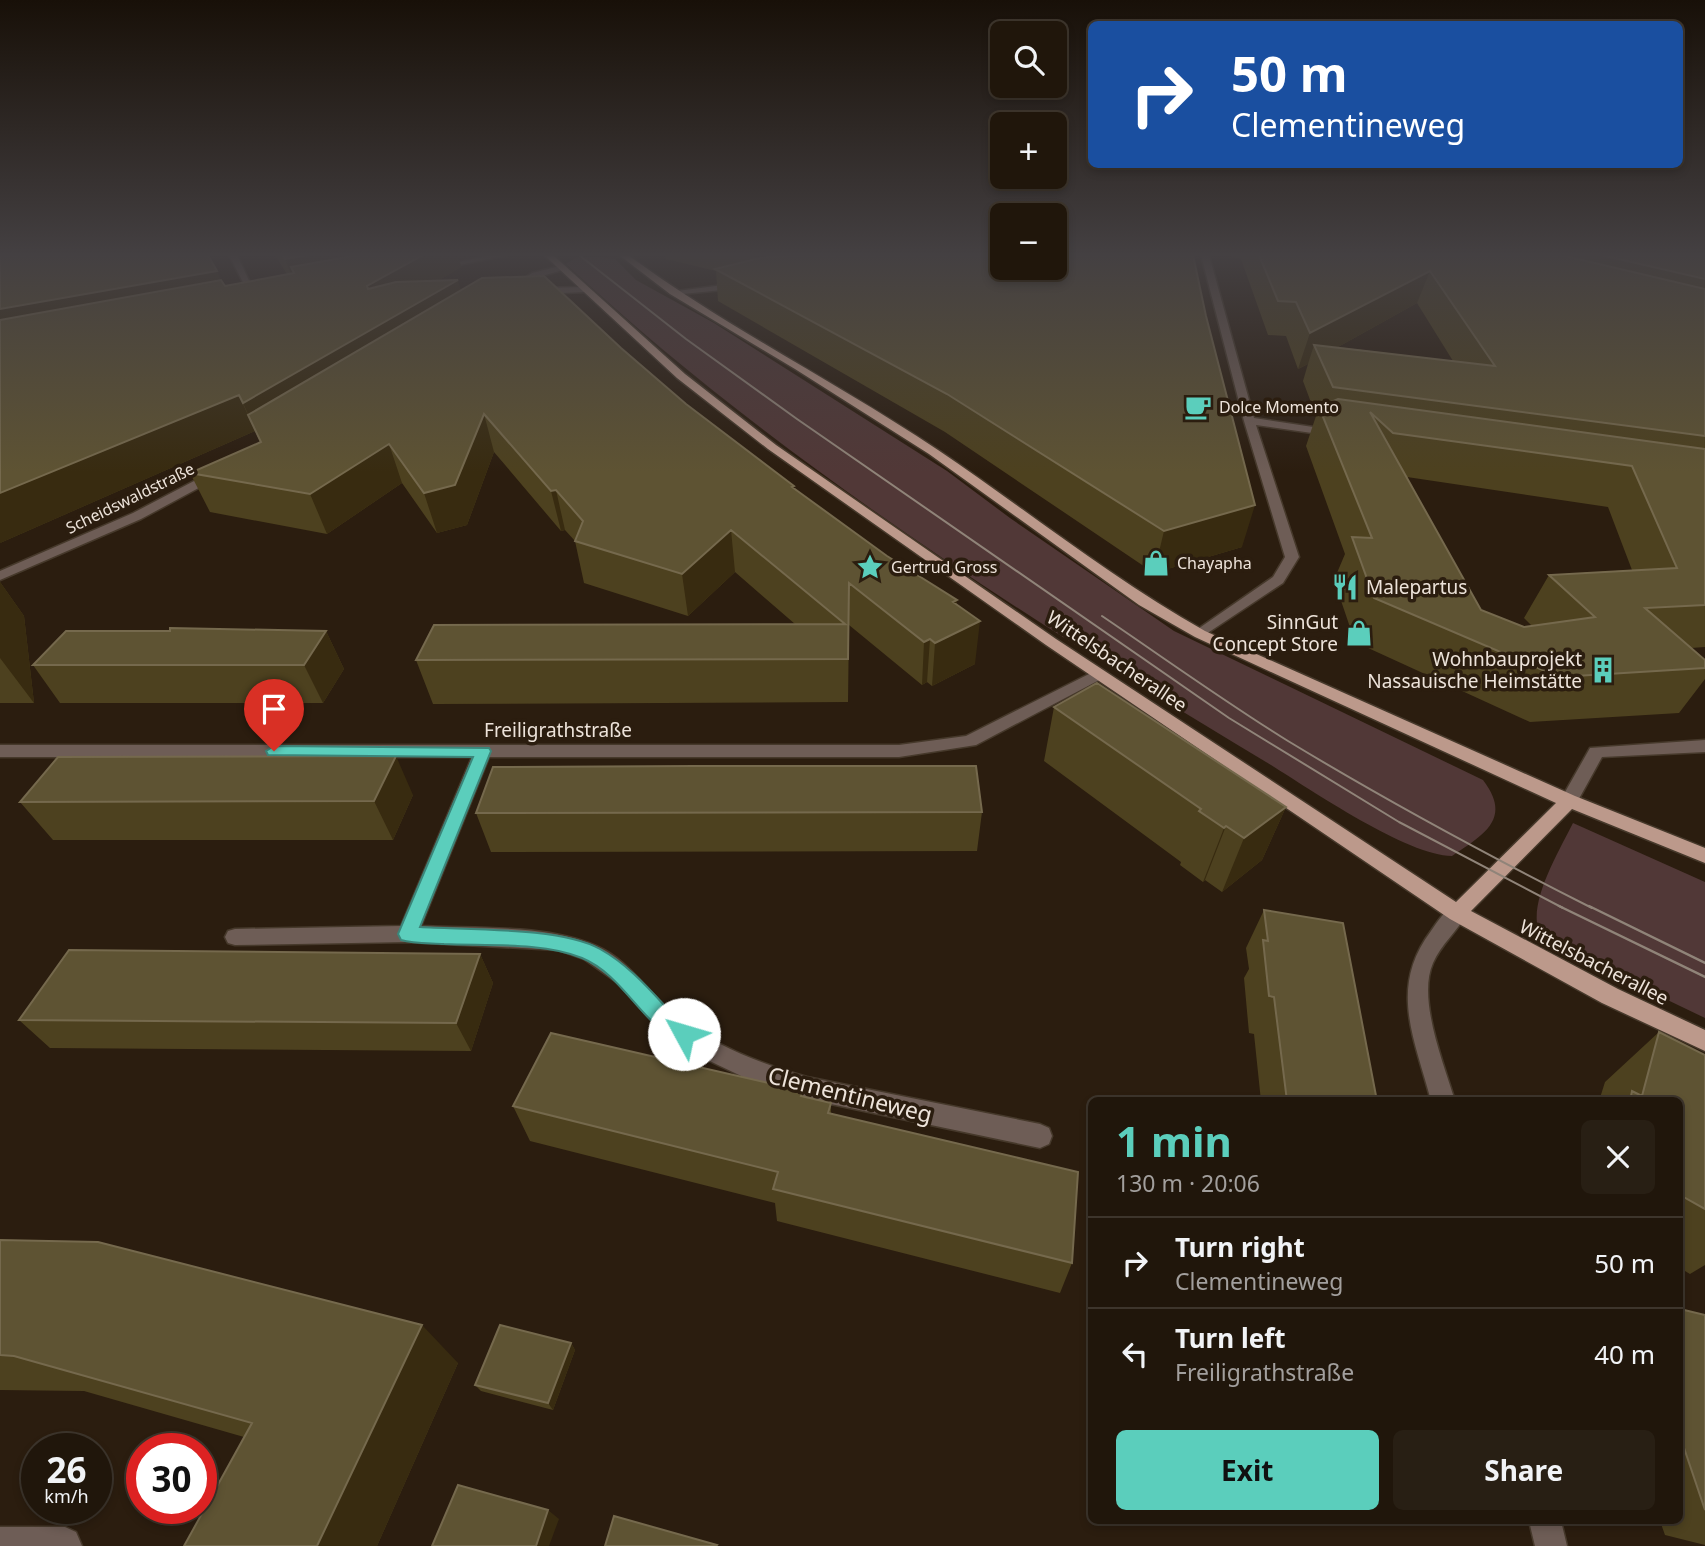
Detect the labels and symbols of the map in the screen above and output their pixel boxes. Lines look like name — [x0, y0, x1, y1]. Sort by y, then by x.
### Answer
cafe icon: Dolce Momento — [1183, 392, 1213, 422]
place label: Dolce Momento — [1219, 396, 1339, 418]
street label: Scheidswaldstraße — [62, 457, 198, 539]
shop icon: Chayapha — [1141, 548, 1171, 578]
place icon: Gertrud Gross — [855, 552, 885, 582]
place label: Chayapha — [1177, 552, 1252, 574]
place label: Gertrud Gross — [891, 556, 998, 578]
restaurant icon: Malepartus — [1330, 572, 1360, 602]
place label: Malepartus — [1366, 574, 1467, 600]
street label: Wittelsbacherallee — [1042, 604, 1192, 718]
place label: SinnGut Concept Store — [1212, 609, 1338, 657]
shop icon: SinnGut Concept Store — [1344, 618, 1374, 648]
place label: Wohnbauprojekt Nassauische Heimstätte — [1367, 646, 1582, 694]
building icon: Wohnbauprojekt Nassauische Heimstätte — [1588, 655, 1618, 685]
pin — [244, 679, 304, 751]
street label: Freiligrathstraße — [484, 717, 632, 743]
street label: Wittelsbacherallee — [1515, 913, 1673, 1011]
position arrow — [647, 997, 721, 1071]
street label: Clementineweg — [765, 1058, 936, 1130]
speed limit sign: 30 — [126, 1433, 217, 1524]

